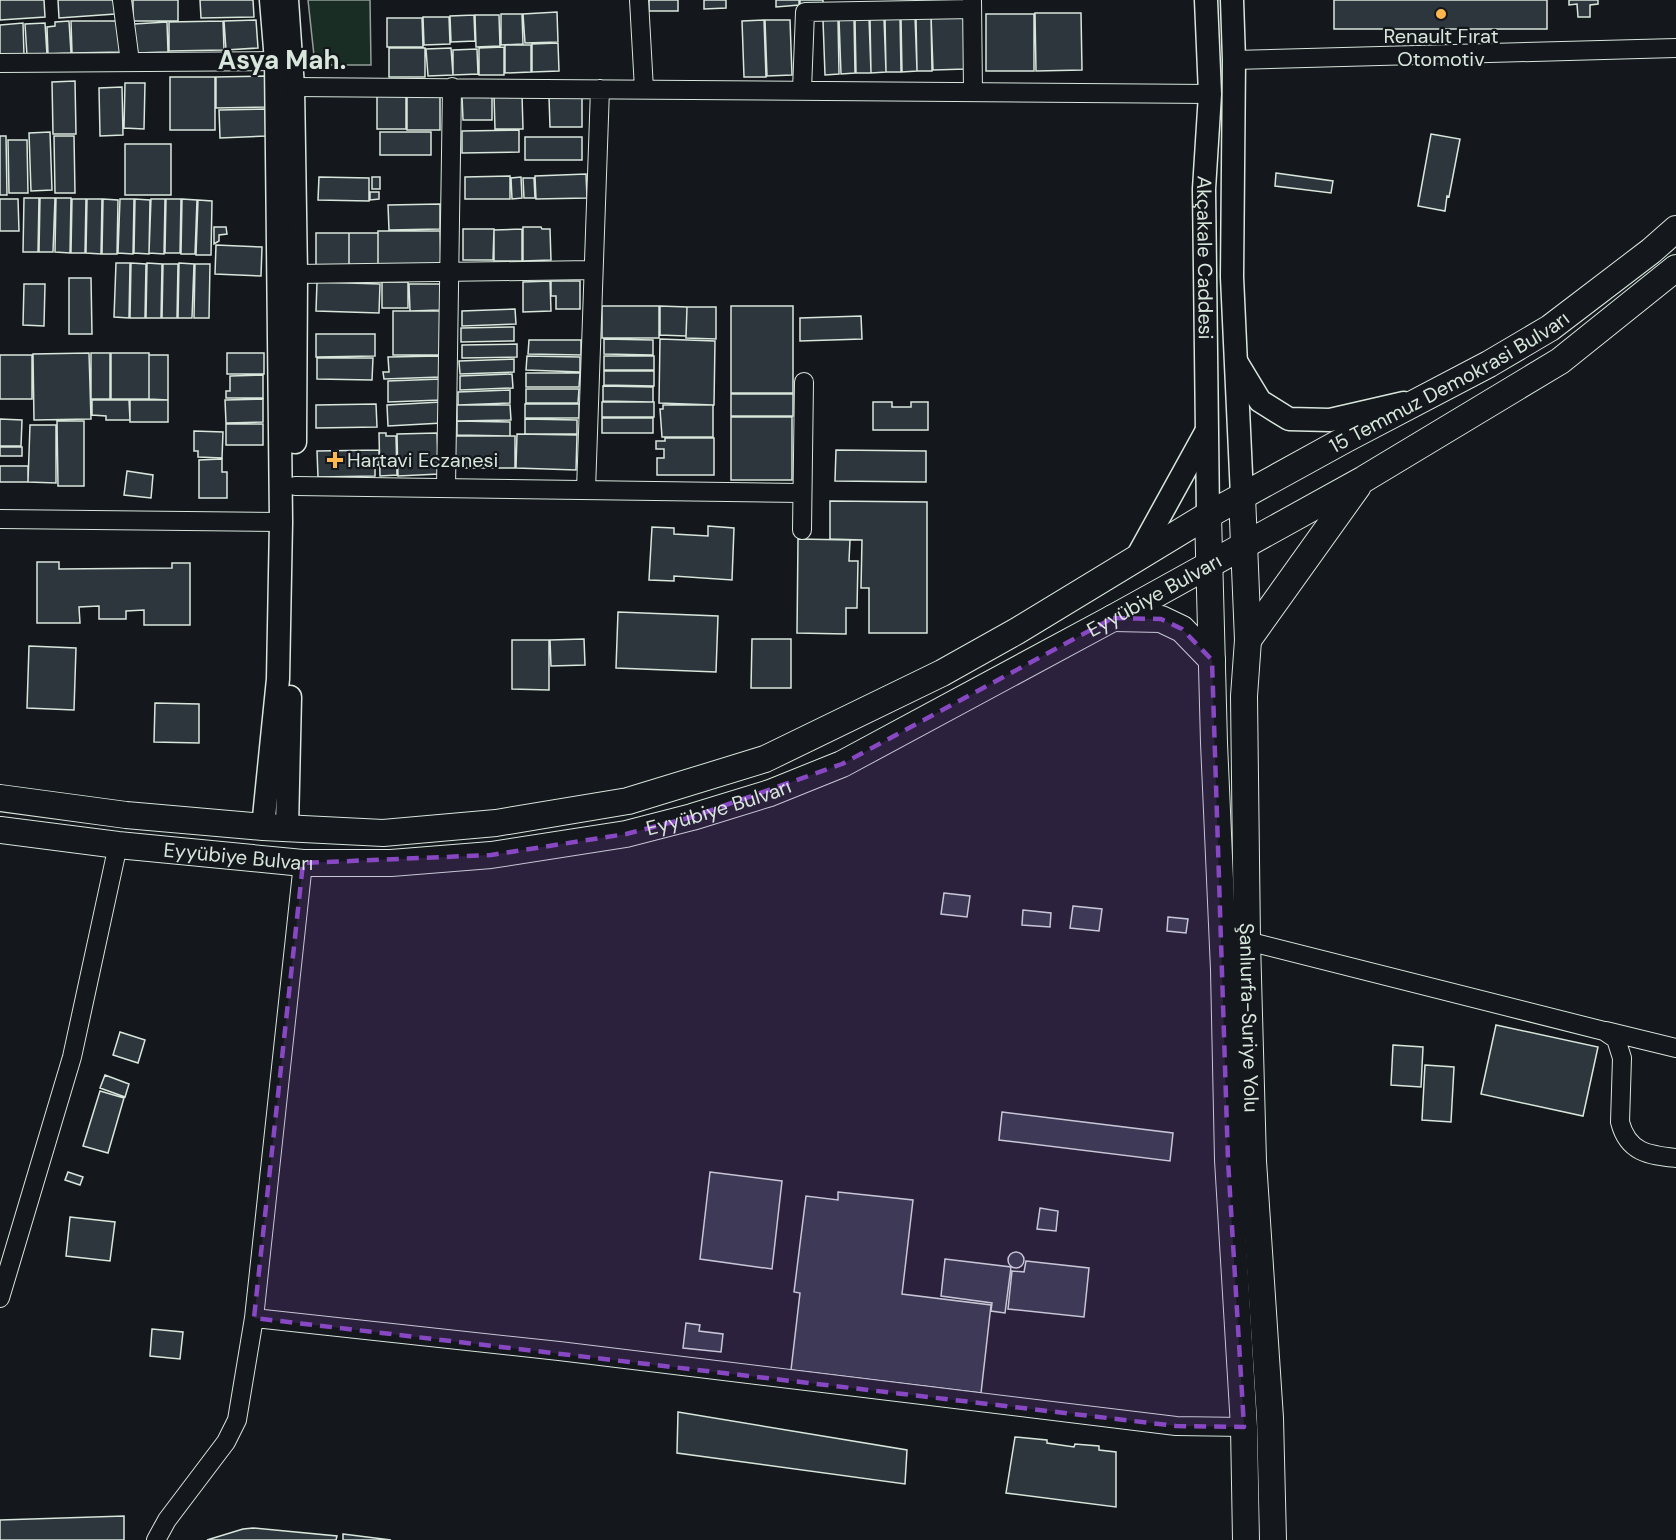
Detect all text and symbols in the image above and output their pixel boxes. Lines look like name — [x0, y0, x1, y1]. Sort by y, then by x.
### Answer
marker: Renault Fırat Otomotiv — [1434, 7, 1448, 21]
place label: Renault Fırat Otomotiv — [1383, 23, 1499, 72]
district label: Asya Mah. — [218, 43, 346, 77]
street label: Akçakale Caddesi — [1191, 175, 1219, 340]
street label: 15 Temmuz Demokrasi Bulvarı — [1325, 305, 1574, 459]
place label: Hartavi Eczanesi — [347, 447, 498, 473]
marker: Hartavi Eczanesi — [328, 453, 342, 467]
street label: Eyyübiye Bulvarı — [1082, 547, 1226, 643]
street label: Eyyübiye Bulvarı — [643, 773, 795, 841]
street label: Eyyübiye Bulvarı — [163, 837, 313, 876]
street label: Şanlıurfa-Suriye Yolu — [1234, 923, 1265, 1113]

